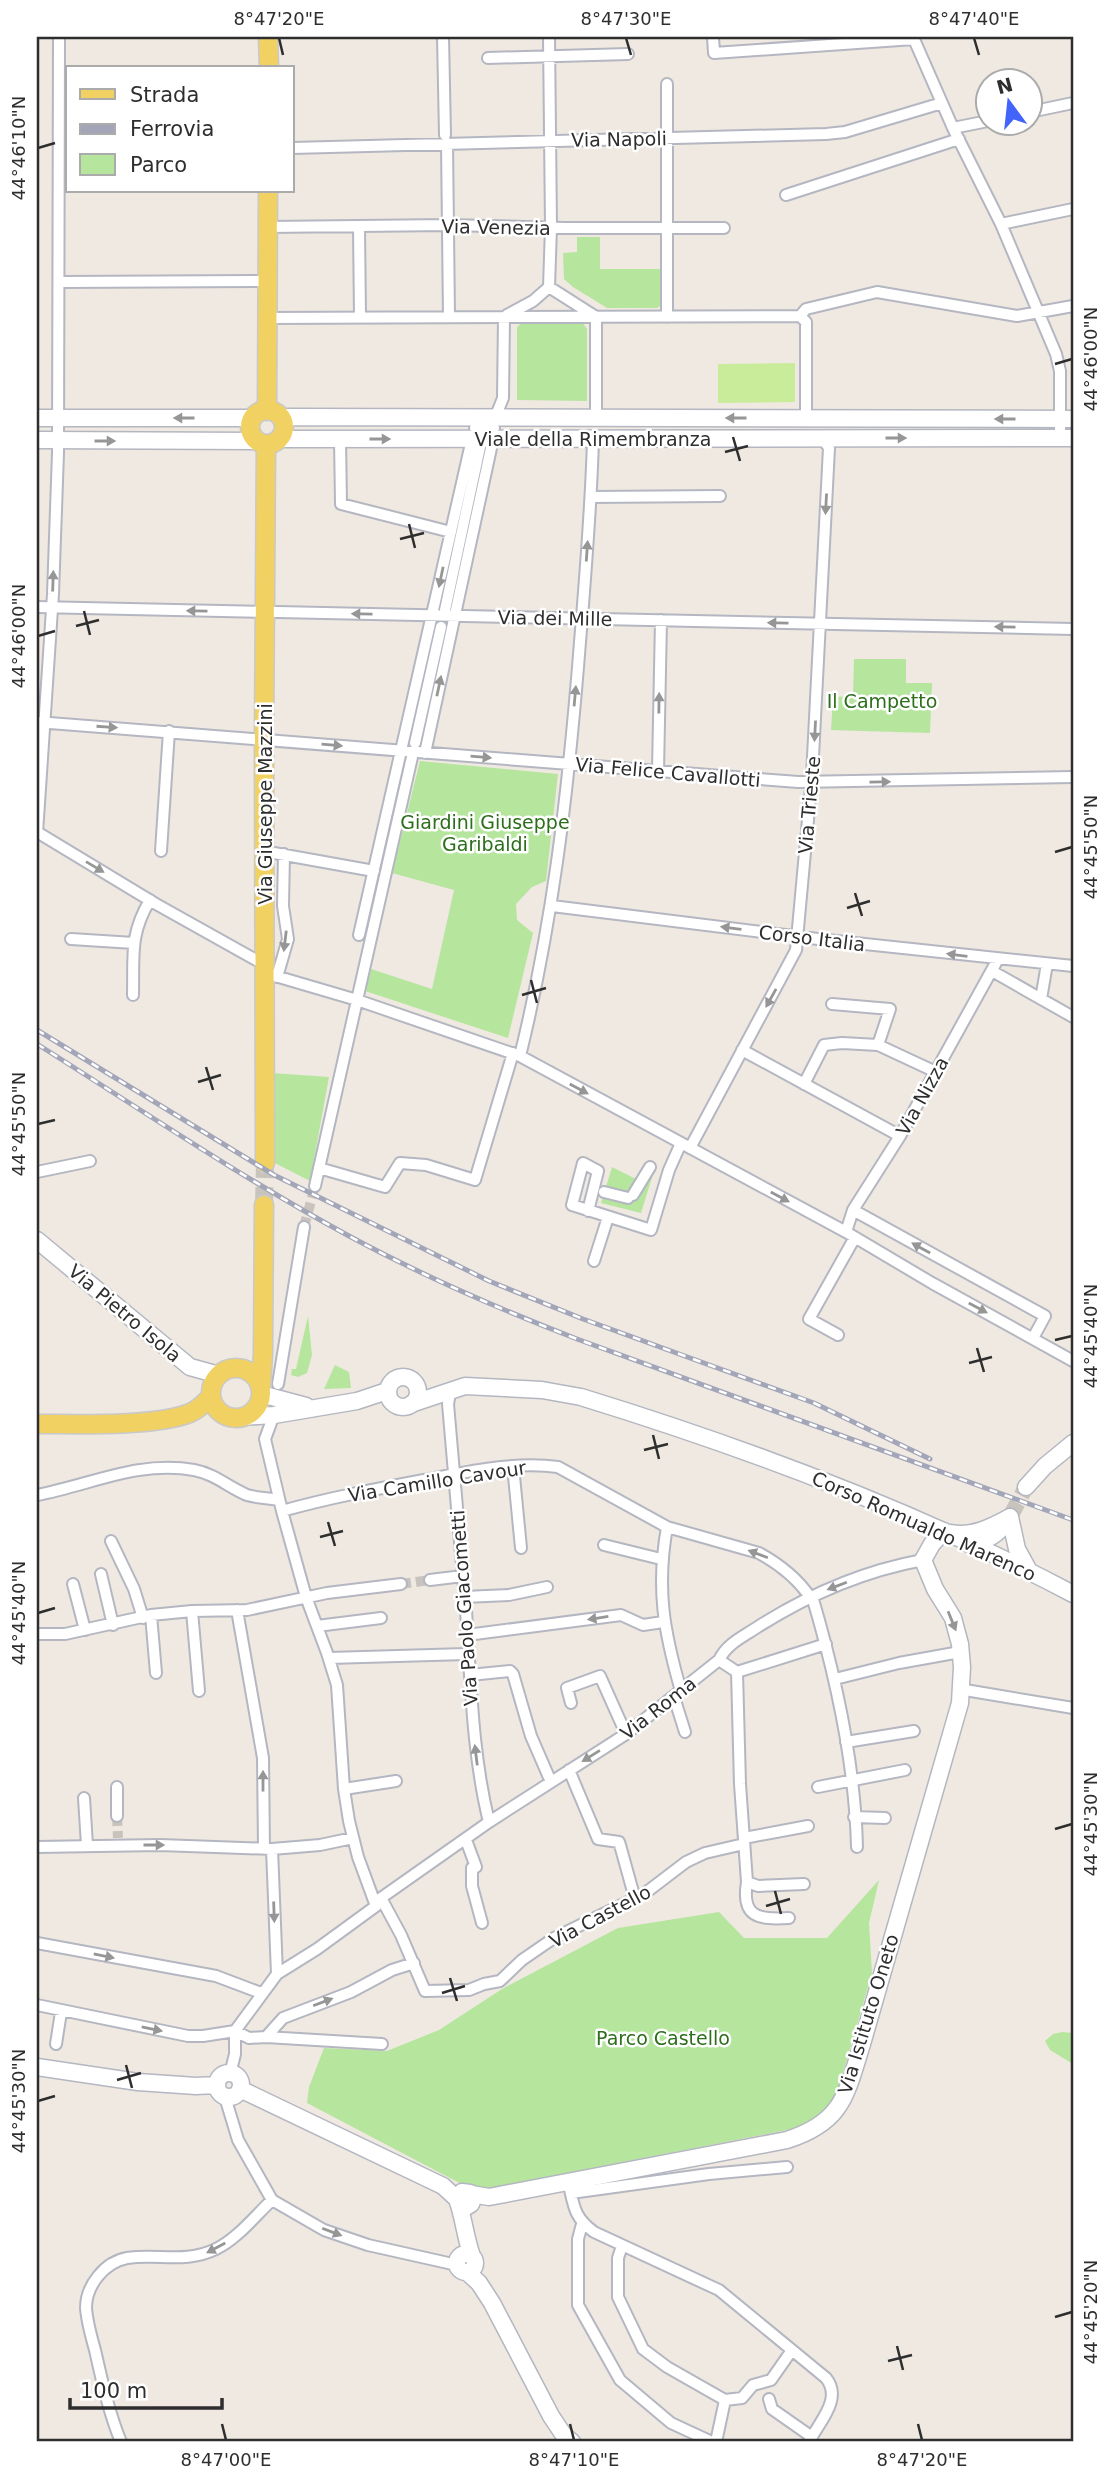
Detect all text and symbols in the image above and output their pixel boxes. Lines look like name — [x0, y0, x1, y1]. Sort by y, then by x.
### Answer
text: 8°47'20"E — [234, 8, 324, 29]
text: 8°47'30"E — [581, 8, 671, 29]
text: 8°47'40"E — [929, 8, 1019, 29]
legend — [66, 66, 294, 192]
north arrow — [974, 66, 1044, 136]
text: N — [994, 73, 1015, 98]
text: Strada — [130, 83, 199, 107]
text: 44°46'10"N — [8, 96, 29, 200]
text: Ferrovia — [130, 117, 214, 141]
street label: Via Napoli — [571, 127, 667, 151]
text: Parco — [130, 153, 187, 177]
street label: Via Venezia — [441, 215, 551, 239]
text: 44°46'00"N — [1080, 307, 1101, 411]
one-way arrow — [173, 412, 195, 424]
one-way arrow — [724, 413, 746, 424]
one-way arrow — [994, 413, 1016, 425]
street label: Viale della Rimembranza — [475, 428, 711, 450]
one-way arrow — [886, 432, 908, 444]
one-way arrow — [369, 433, 391, 445]
one-way arrow — [94, 435, 116, 447]
one-way arrow — [821, 493, 832, 515]
one-way arrow — [582, 539, 593, 561]
one-way arrow — [435, 566, 446, 588]
one-way arrow — [48, 570, 59, 592]
text: 44°46'00"N — [8, 584, 29, 688]
one-way arrow — [185, 605, 207, 617]
street label: Via dei Mille — [498, 606, 612, 630]
one-way arrow — [351, 608, 373, 620]
one-way arrow — [766, 617, 788, 628]
one-way arrow — [994, 621, 1016, 633]
one-way arrow — [434, 675, 445, 697]
one-way arrow — [570, 685, 581, 707]
park label: Il Campetto — [827, 690, 937, 712]
one-way arrow — [653, 692, 665, 714]
street label: Via Giuseppe Mazzini — [254, 703, 276, 905]
one-way arrow — [809, 720, 820, 742]
one-way arrow — [96, 722, 118, 733]
one-way arrow — [321, 740, 343, 751]
one-way arrow — [470, 752, 492, 763]
street label: Via Felice Cavallotti — [574, 753, 762, 791]
street label: Via Trieste — [794, 755, 824, 855]
one-way arrow — [869, 776, 891, 787]
text: 44°45'50"N — [1080, 795, 1101, 899]
park label: Giardini Giuseppe Garibaldi — [400, 811, 570, 855]
one-way arrow — [86, 861, 105, 874]
street label: Corso Italia — [757, 921, 867, 955]
one-way arrow — [719, 923, 741, 934]
one-way arrow — [280, 930, 291, 952]
one-way arrow — [945, 949, 967, 960]
one-way arrow — [765, 988, 777, 1008]
street label: Via Nizza — [891, 1053, 953, 1139]
text: 44°45'50"N — [8, 1072, 29, 1176]
one-way arrow — [569, 1083, 589, 1095]
one-way arrow — [770, 1190, 790, 1202]
one-way arrow — [911, 1242, 931, 1254]
street label: Via Pietro Isola — [64, 1260, 186, 1366]
text: 44°45'40"N — [1080, 1284, 1101, 1388]
one-way arrow — [968, 1302, 987, 1314]
street label: Via Camillo Cavour — [346, 1456, 528, 1506]
street label: Corso Romualdo Marenco — [809, 1467, 1039, 1585]
street label: Via Paolo Giacometti — [446, 1509, 482, 1707]
one-way arrow — [748, 1549, 769, 1560]
text: 44°45'40"N — [8, 1561, 29, 1665]
one-way arrow — [826, 1581, 847, 1592]
one-way arrow — [947, 1611, 958, 1632]
one-way arrow — [587, 1613, 609, 1624]
street label: Via Roma — [616, 1672, 700, 1744]
one-way arrow — [470, 1744, 481, 1766]
one-way arrow — [582, 1750, 601, 1763]
one-way arrow — [257, 1770, 269, 1792]
text: 44°45'30"N — [1080, 1772, 1101, 1876]
one-way arrow — [143, 1839, 165, 1851]
street label: Via Castello — [546, 1880, 654, 1952]
one-way arrow — [269, 1901, 280, 1923]
street label: Via Istituto Oneto — [833, 1931, 903, 2097]
one-way arrow — [93, 1951, 115, 1962]
one-way arrow — [312, 1997, 333, 2008]
one-way arrow — [141, 2023, 163, 2034]
park label: Parco Castello — [596, 2027, 730, 2049]
text: 44°45'30"N — [8, 2049, 29, 2153]
one-way arrow — [321, 2227, 342, 2238]
one-way arrow — [206, 2241, 226, 2253]
text: 44°45'20"N — [1080, 2260, 1101, 2364]
scale bar — [70, 2367, 222, 2411]
text: 100 m — [80, 2379, 147, 2403]
text: 8°47'00"E — [181, 2449, 271, 2470]
text: 8°47'10"E — [529, 2449, 619, 2470]
text: 8°47'20"E — [877, 2449, 967, 2470]

